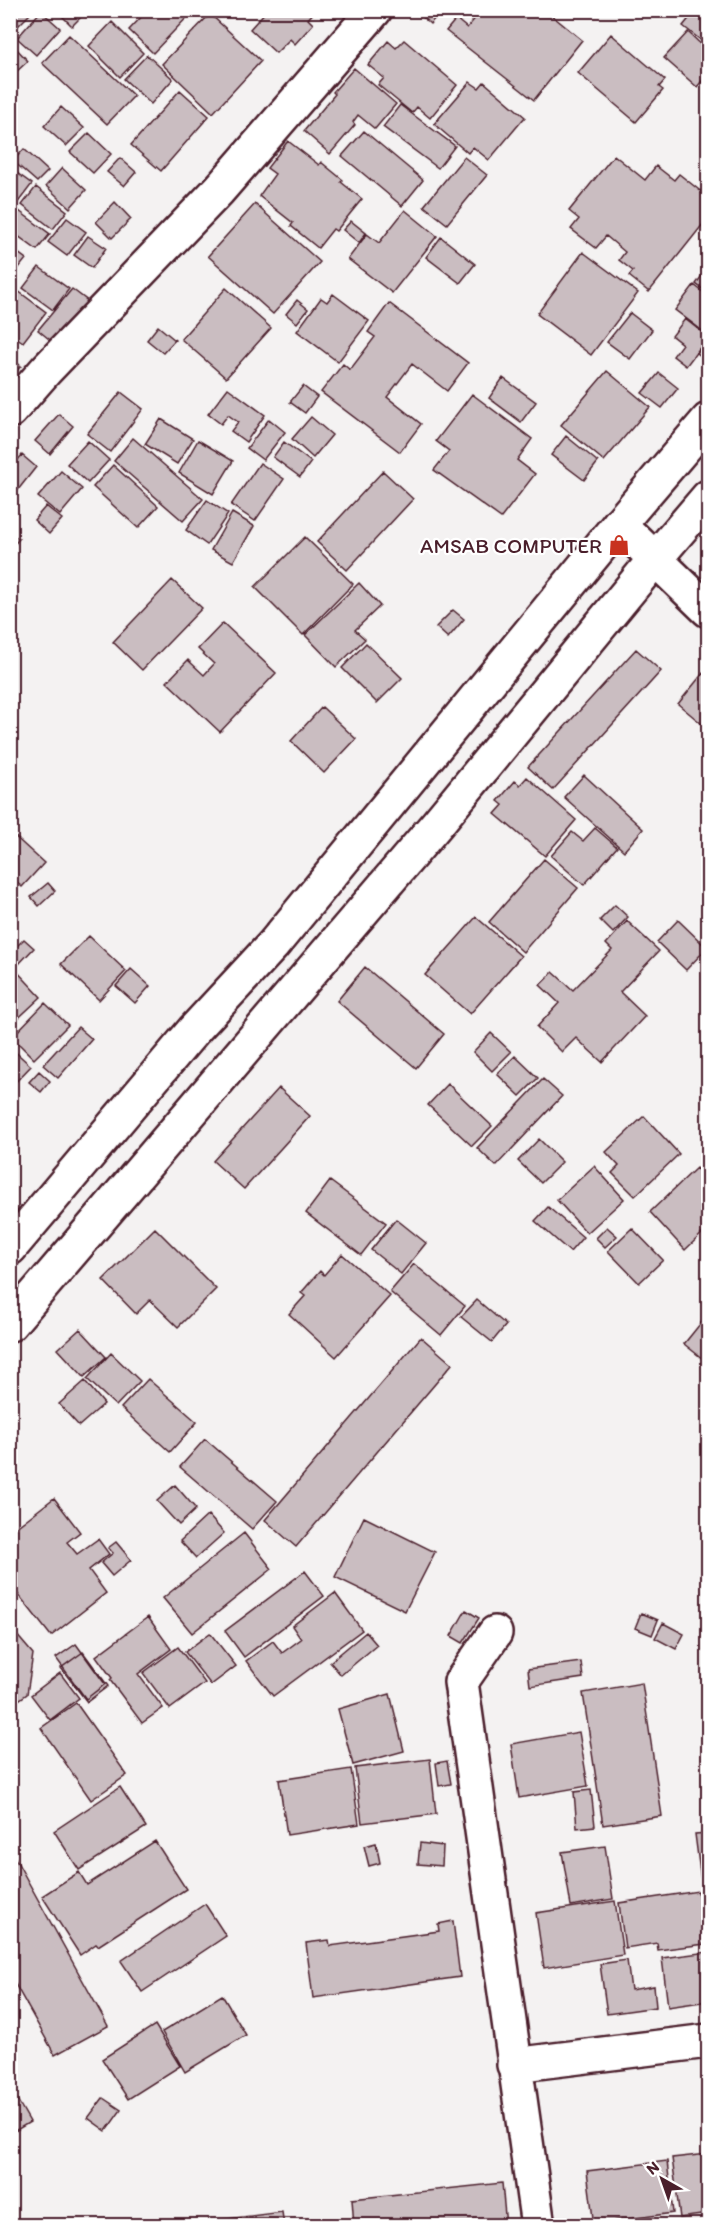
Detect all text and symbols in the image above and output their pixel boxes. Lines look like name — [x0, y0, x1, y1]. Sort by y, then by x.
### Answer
place label: AMSAB COMPUTER — [420, 533, 602, 558]
shop icon: AMSAB COMPUTER — [607, 533, 631, 557]
north arrow — [632, 2149, 692, 2209]
text: N — [642, 2157, 663, 2179]

